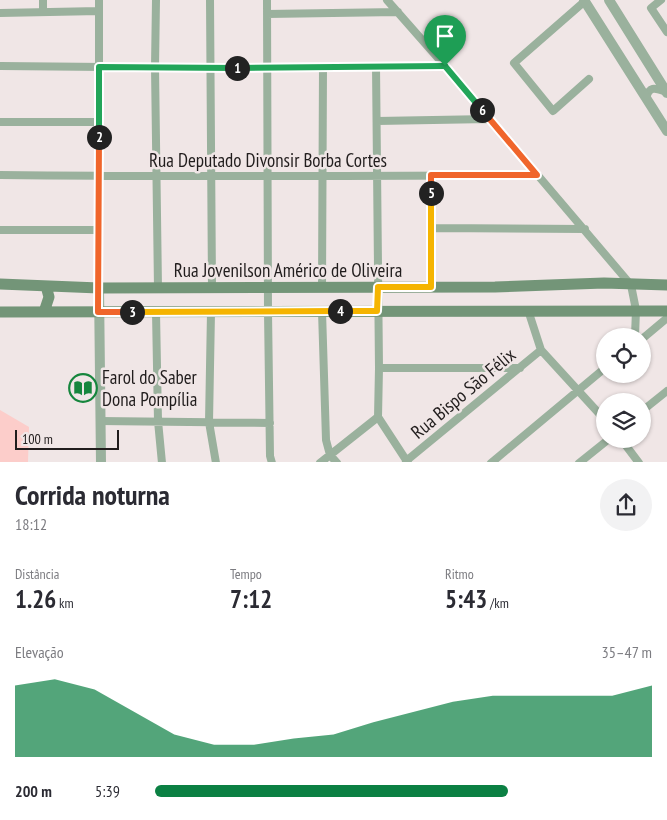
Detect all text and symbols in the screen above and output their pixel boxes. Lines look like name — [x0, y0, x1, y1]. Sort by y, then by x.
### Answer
pin — [424, 15, 466, 66]
icon: arrive — [431, 22, 459, 50]
pin: 1 — [224, 56, 250, 80]
text: 1 — [234, 59, 241, 77]
pin: 6 — [470, 98, 494, 122]
text: 6 — [479, 101, 486, 119]
pin: 2 — [86, 124, 112, 150]
text: 2 — [96, 128, 103, 146]
street label: Rua Deputado Divonsir Borba Cortes — [149, 148, 387, 172]
pin: 5 — [418, 180, 444, 206]
text: 5 — [428, 184, 435, 202]
street label: Rua Jovenilson Américo de Oliveira — [174, 258, 402, 282]
pin: 4 — [328, 298, 352, 324]
pin: 3 — [120, 300, 144, 324]
text: 4 — [337, 302, 344, 320]
text: 3 — [129, 303, 136, 321]
map controls — [596, 328, 651, 448]
button: locate — [596, 328, 651, 383]
street label: Rua Bispo São Félix — [406, 342, 520, 444]
place label: Farol do Saber Dona Pompília — [102, 365, 198, 411]
library icon: Farol do Saber Dona Pompília — [68, 373, 98, 403]
button: layers — [596, 393, 651, 448]
scale bar — [15, 428, 119, 451]
text: 100 m — [22, 430, 53, 448]
text: Corrida noturna — [15, 476, 170, 513]
button: share — [600, 479, 652, 531]
text: 18:12 — [15, 514, 47, 534]
text: Distância — [15, 565, 59, 583]
text: Tempo — [230, 565, 262, 583]
text: Ritmo — [445, 565, 474, 583]
text: 1.26 — [15, 583, 56, 615]
text: 7:12 — [230, 583, 272, 615]
text: 5:43 — [445, 583, 487, 615]
text: km — [56, 594, 74, 612]
text: /km — [487, 594, 509, 612]
text: Elevação — [15, 642, 64, 662]
text: 35–47 m — [602, 642, 652, 662]
text: 200 m — [15, 781, 52, 801]
text: 5:39 — [95, 781, 120, 801]

